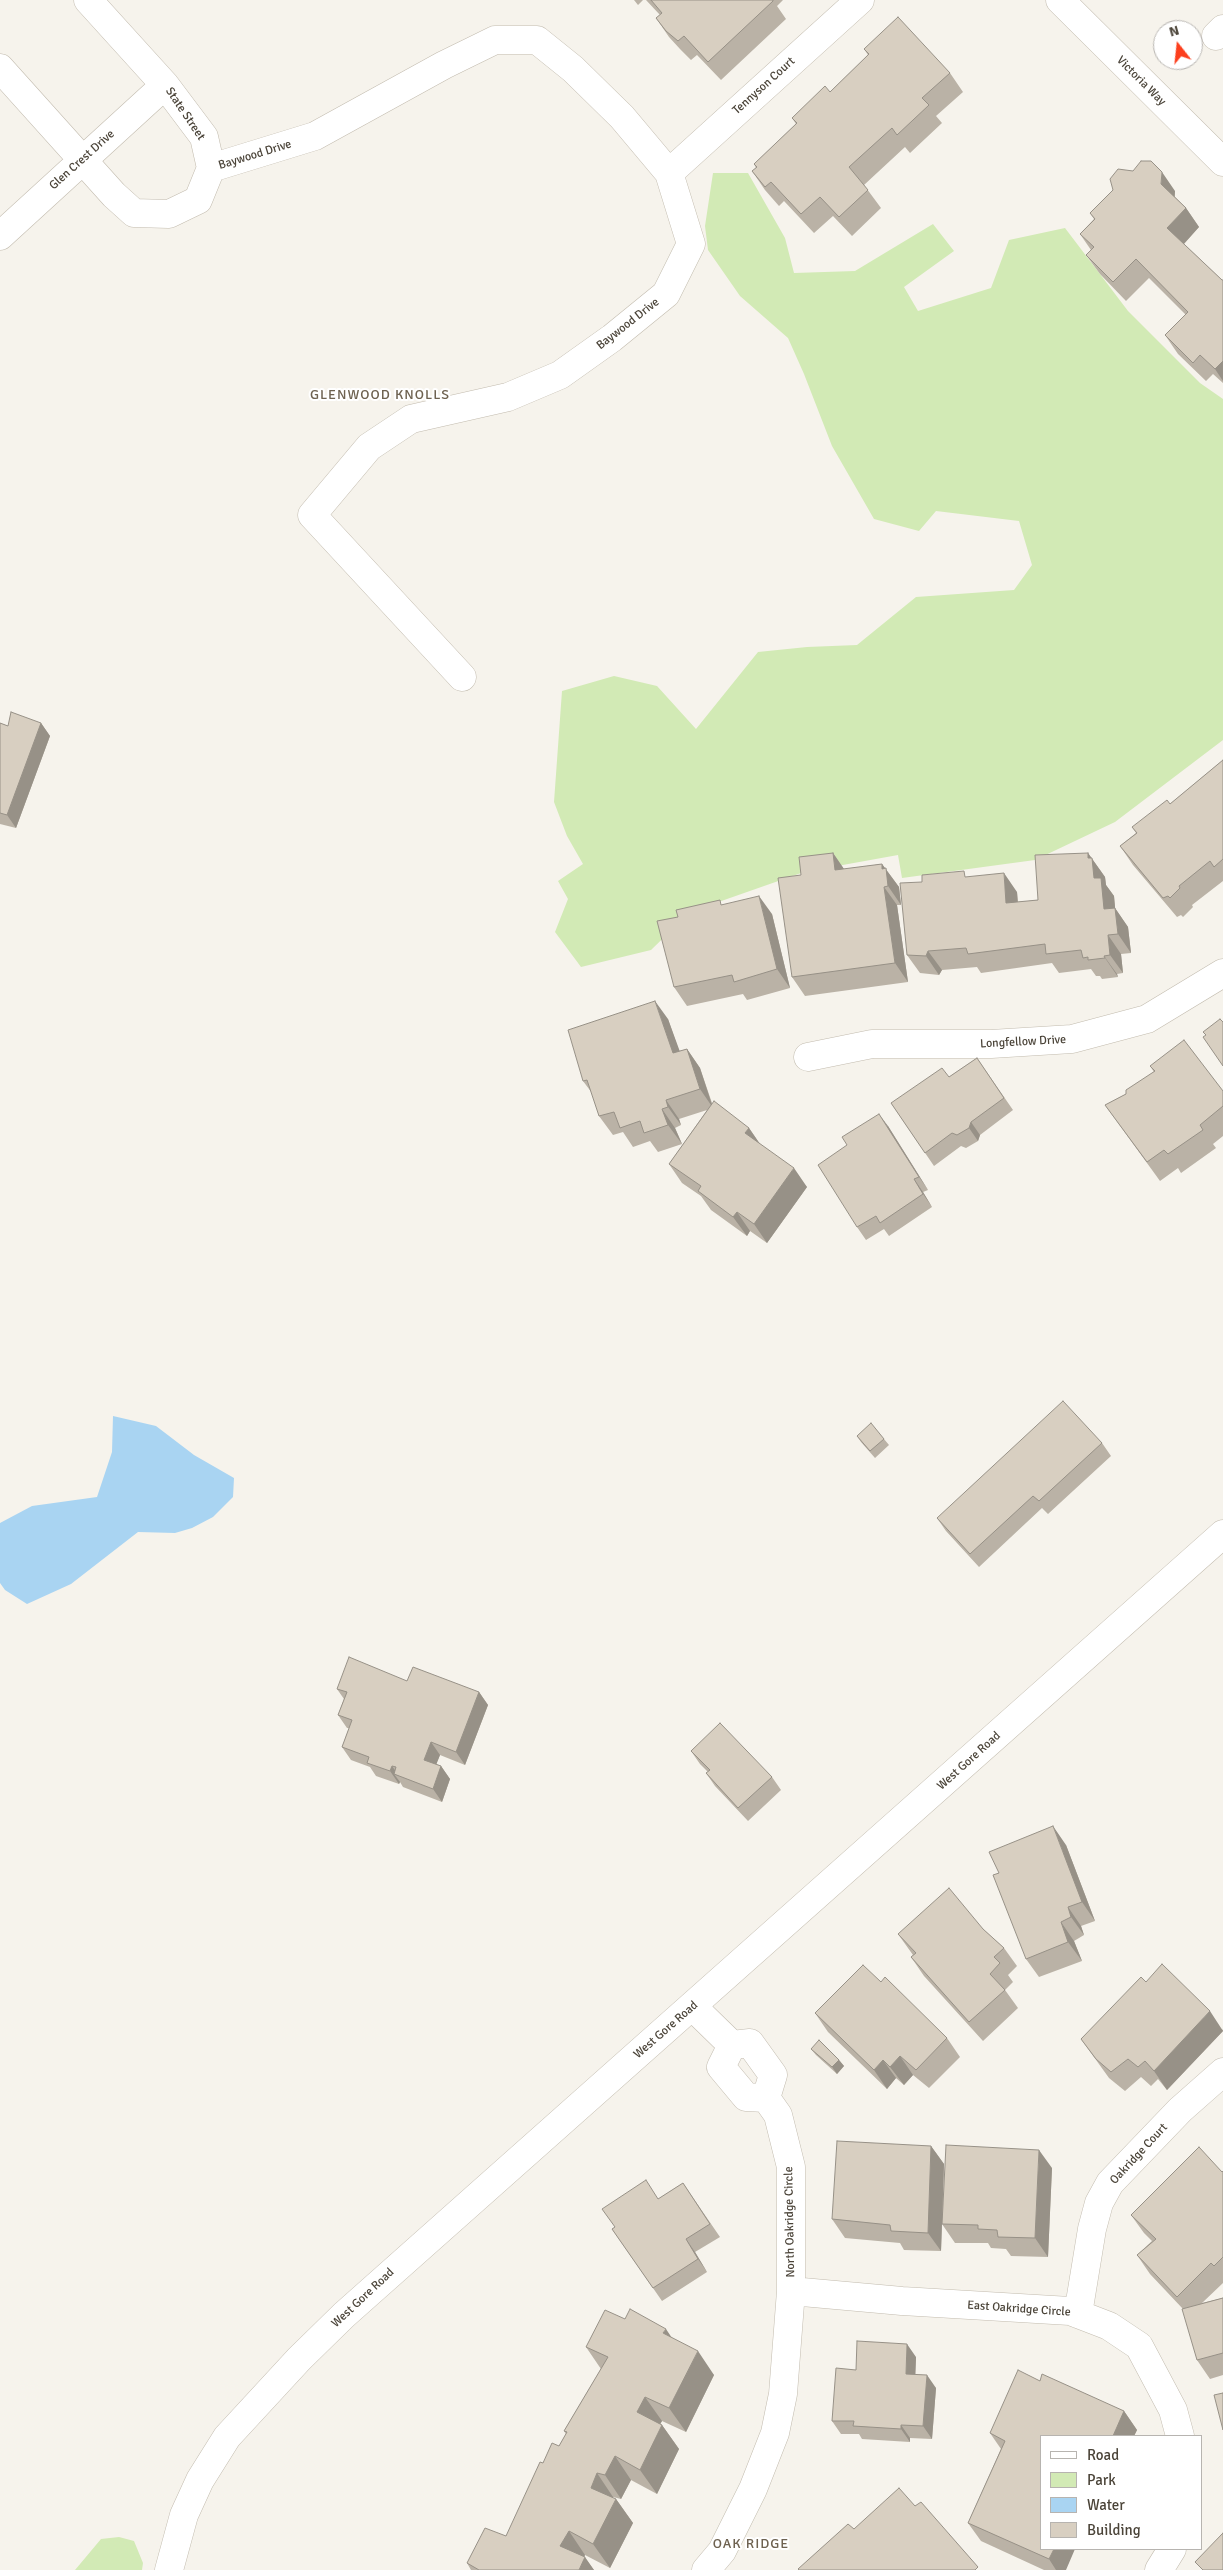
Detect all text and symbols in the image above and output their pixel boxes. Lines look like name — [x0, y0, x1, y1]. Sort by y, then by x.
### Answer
north arrow — [1153, 20, 1203, 70]
text: N — [1167, 22, 1181, 41]
street label: Victoria Way — [1113, 53, 1169, 109]
street label: Tennyson Court — [730, 54, 798, 118]
street label: State Street — [162, 85, 208, 143]
street label: Glen Crest Drive — [46, 127, 118, 193]
street label: Baywood Drive — [217, 137, 293, 173]
street label: Baywood Drive — [594, 295, 662, 353]
district label: GLENWOOD KNOLLS — [308, 387, 452, 403]
street label: Longfellow Drive — [980, 1033, 1066, 1051]
street label: West Gore Road — [934, 1729, 1004, 1793]
street label: West Gore Road — [631, 1998, 701, 2062]
street label: Oakridge Court — [1107, 2121, 1171, 2187]
street label: North Oakridge Circle — [782, 2166, 798, 2278]
street label: West Gore Road — [329, 2265, 397, 2331]
street label: East Oakridge Circle — [967, 2298, 1071, 2320]
legend — [1040, 2435, 1203, 2550]
text: Road — [1087, 2446, 1119, 2464]
text: Park — [1087, 2471, 1116, 2489]
text: Water — [1087, 2496, 1125, 2514]
text: Building — [1087, 2521, 1141, 2539]
district label: OAK RIDGE — [712, 2536, 790, 2552]

